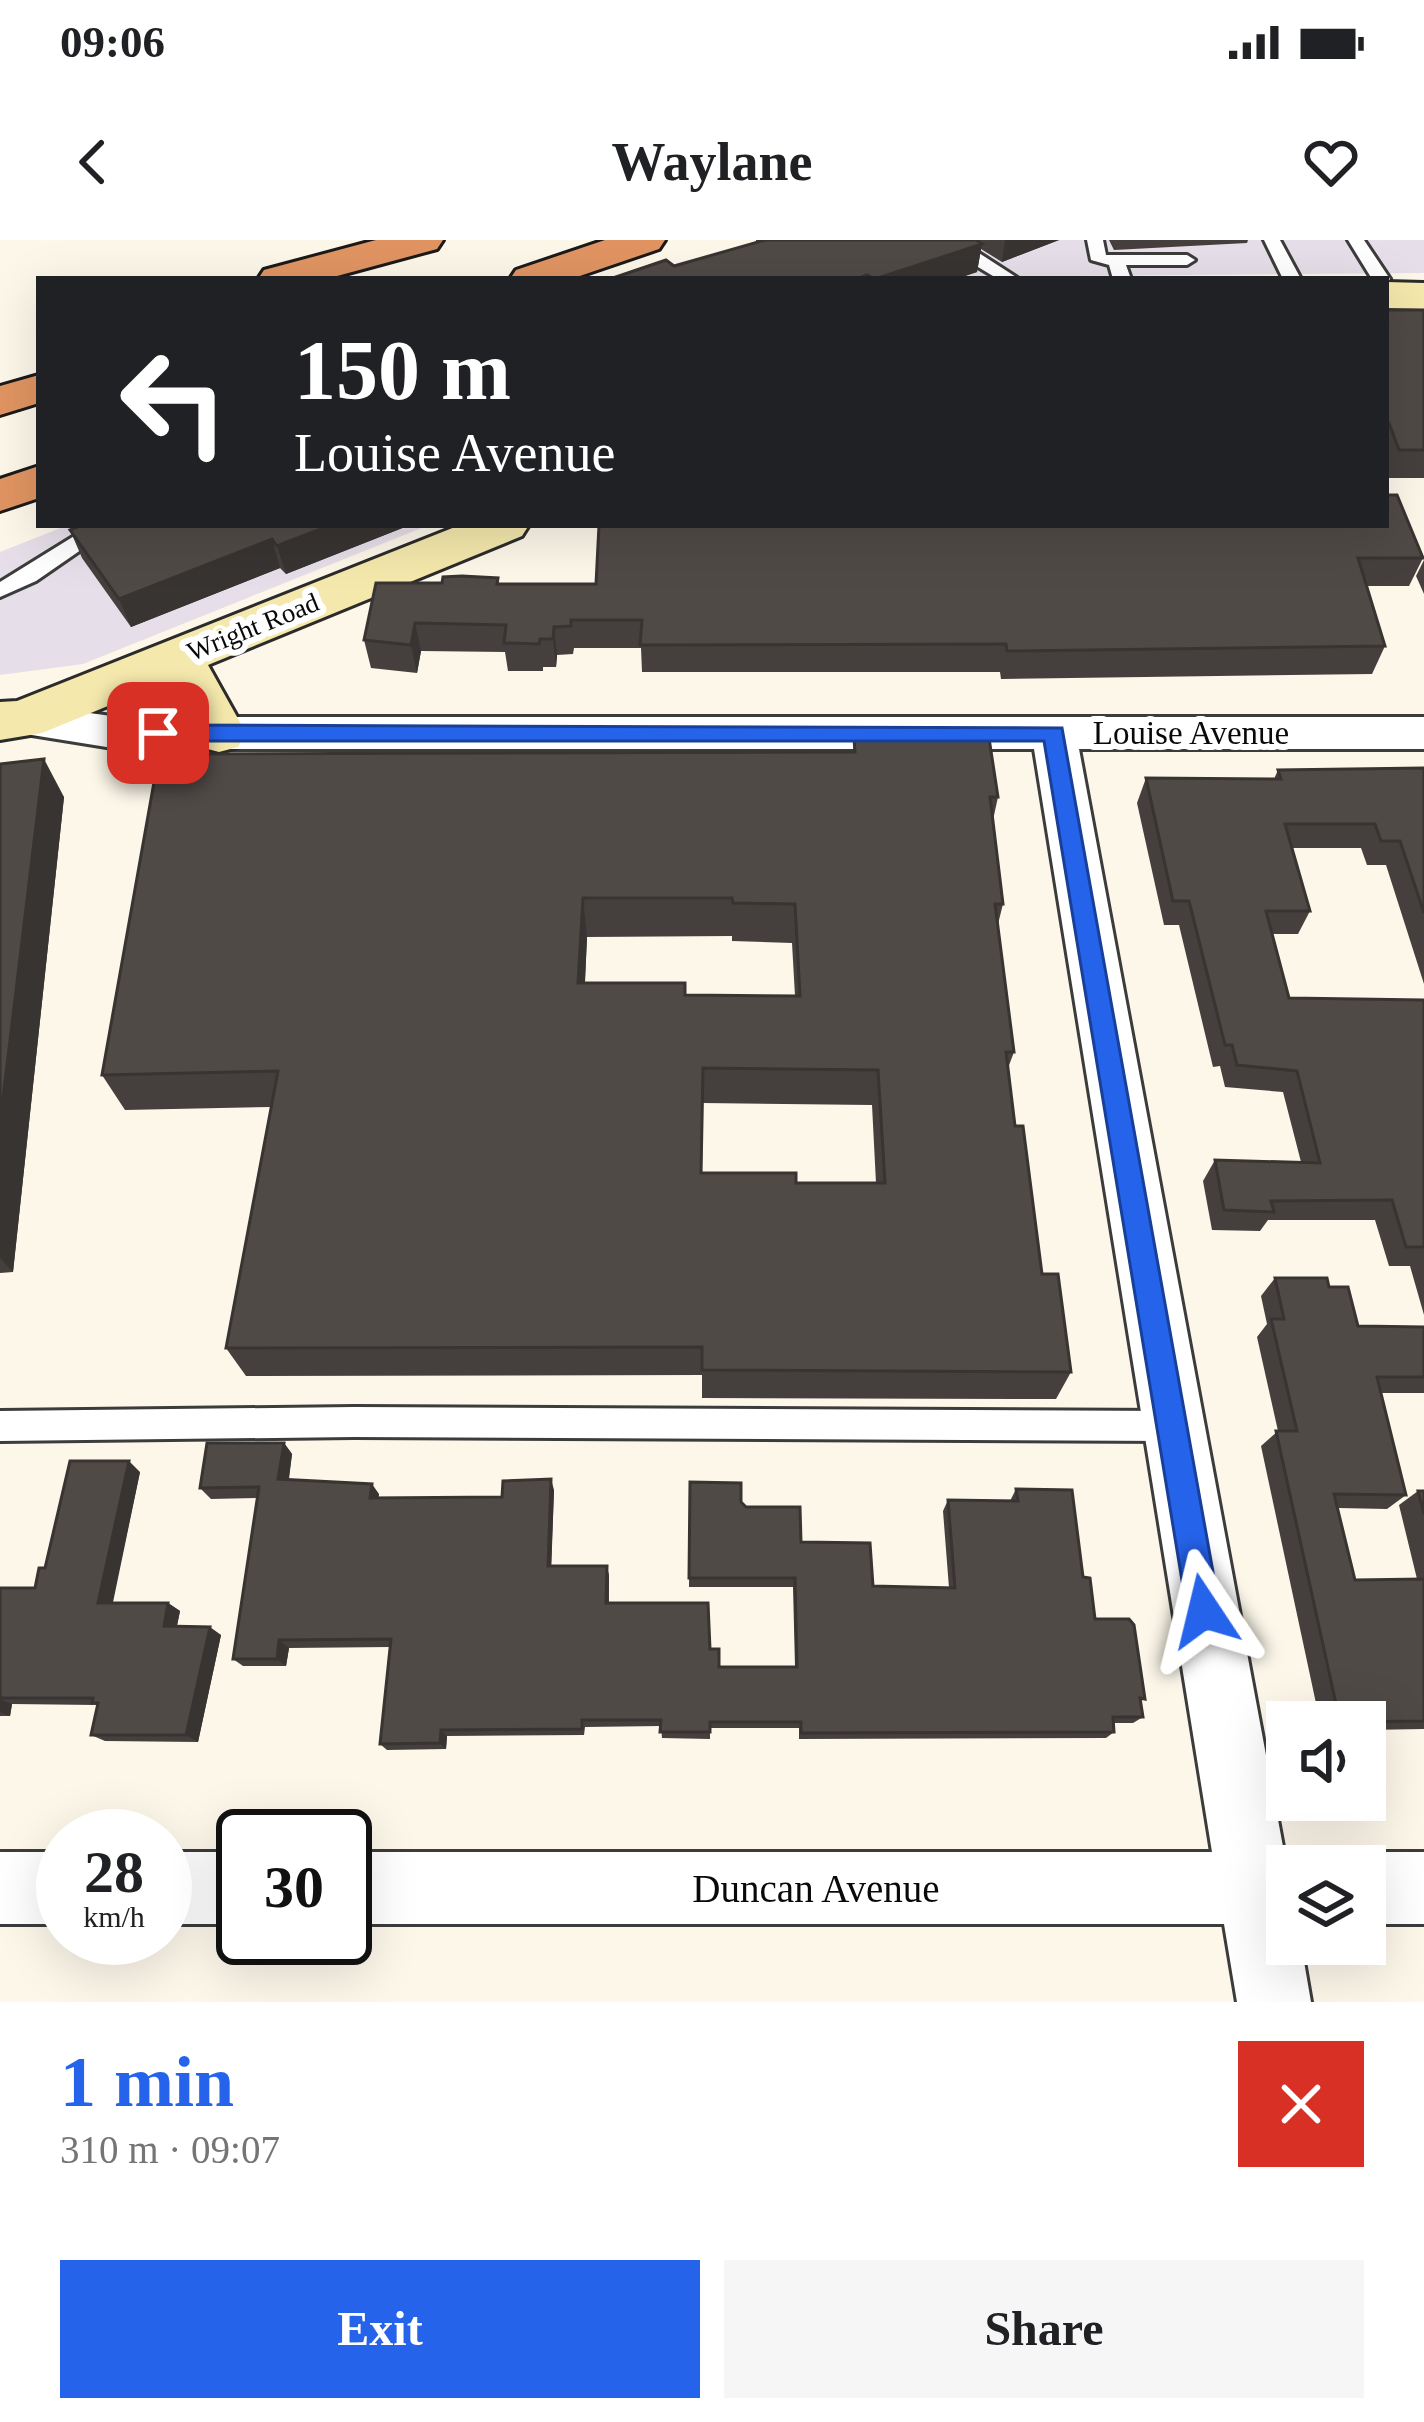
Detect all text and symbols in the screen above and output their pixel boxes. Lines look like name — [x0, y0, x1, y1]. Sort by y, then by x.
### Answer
text: 09:06 — [60, 17, 165, 67]
icon: back — [60, 129, 126, 195]
icon: heart — [1298, 129, 1364, 195]
text: Waylane — [611, 132, 813, 192]
icon: left — [96, 324, 252, 480]
text: 150 m — [294, 324, 511, 417]
text: Louise Avenue — [294, 423, 615, 483]
street label: Wright Road — [183, 587, 324, 667]
pin — [107, 682, 209, 784]
icon: arrive — [125, 700, 191, 766]
street label: Louise Avenue — [1093, 715, 1289, 751]
position arrow — [1141, 1548, 1267, 1674]
map controls — [1266, 1701, 1386, 1965]
button: sound — [1266, 1701, 1386, 1821]
speed limit sign: 30 — [216, 1809, 372, 1965]
text: 28 — [84, 1839, 144, 1905]
button: layers — [1266, 1845, 1386, 1965]
street label: Duncan Avenue — [692, 1867, 940, 1910]
text: km/h — [83, 1900, 145, 1933]
button: close — [1238, 2041, 1364, 2167]
text: 1 min — [60, 2042, 234, 2122]
text: 310 m · 09:07 — [60, 2128, 280, 2171]
button: Exit — [60, 2260, 700, 2398]
button: Share — [724, 2260, 1364, 2398]

